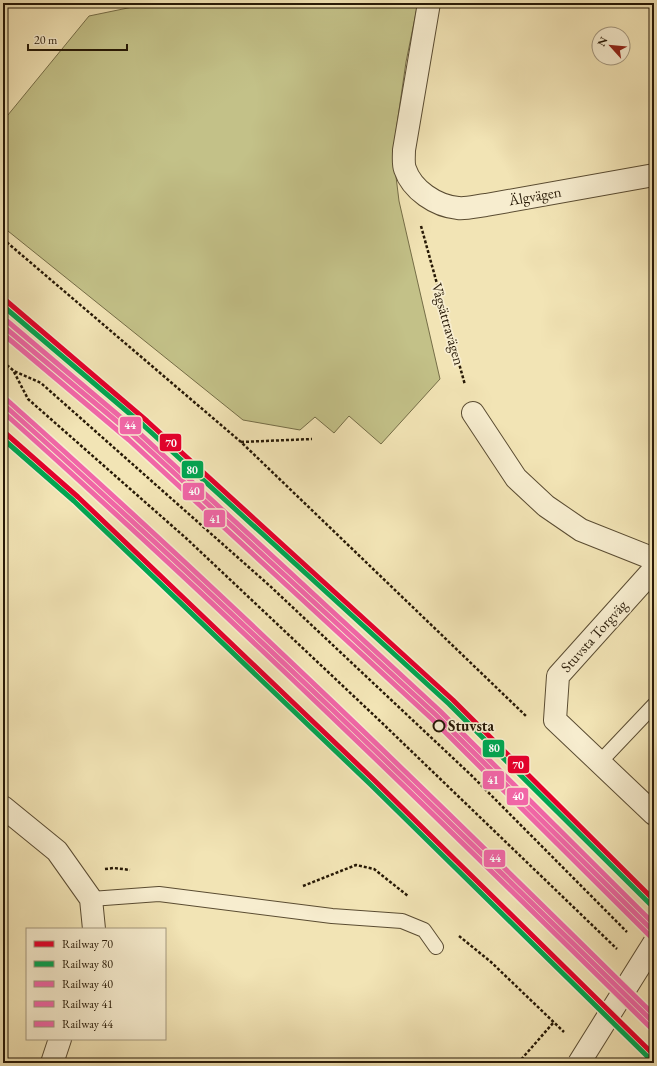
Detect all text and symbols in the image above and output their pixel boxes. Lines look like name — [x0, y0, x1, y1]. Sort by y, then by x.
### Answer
scale bar — [28, 26, 127, 52]
north arrow — [591, 26, 631, 66]
text: 20 m — [34, 32, 58, 48]
text: N — [594, 34, 610, 49]
street label: Älgvägen — [506, 182, 563, 210]
street label: Vågsättravägen — [428, 281, 469, 367]
line badge: 44 — [119, 416, 142, 435]
text: 44 — [124, 418, 136, 432]
line badge: 70 — [159, 433, 182, 452]
text: 70 — [165, 436, 177, 450]
line badge: 80 — [181, 460, 204, 479]
text: 80 — [186, 463, 198, 477]
line badge: 40 — [182, 482, 205, 501]
text: 40 — [188, 484, 200, 498]
line badge: 41 — [203, 509, 226, 528]
text: 41 — [209, 512, 221, 526]
street label: Stuvsta Torgväg — [556, 595, 631, 676]
place label: Stuvsta — [448, 716, 494, 735]
marker: Stuvsta — [432, 719, 446, 733]
line badge: 80 — [482, 739, 505, 758]
text: 80 — [488, 741, 500, 755]
line badge: 70 — [507, 755, 530, 774]
text: 70 — [512, 758, 524, 772]
line badge: 41 — [482, 770, 505, 790]
text: 41 — [487, 773, 499, 787]
line badge: 40 — [506, 787, 529, 806]
text: 40 — [512, 789, 524, 803]
line badge: 44 — [483, 849, 506, 868]
text: 44 — [489, 851, 501, 865]
legend — [26, 928, 166, 1040]
text: Railway 70 — [62, 936, 113, 952]
text: Railway 80 — [62, 956, 113, 972]
text: Railway 40 — [62, 976, 113, 992]
text: Railway 41 — [62, 996, 113, 1012]
text: Railway 44 — [62, 1016, 113, 1032]

